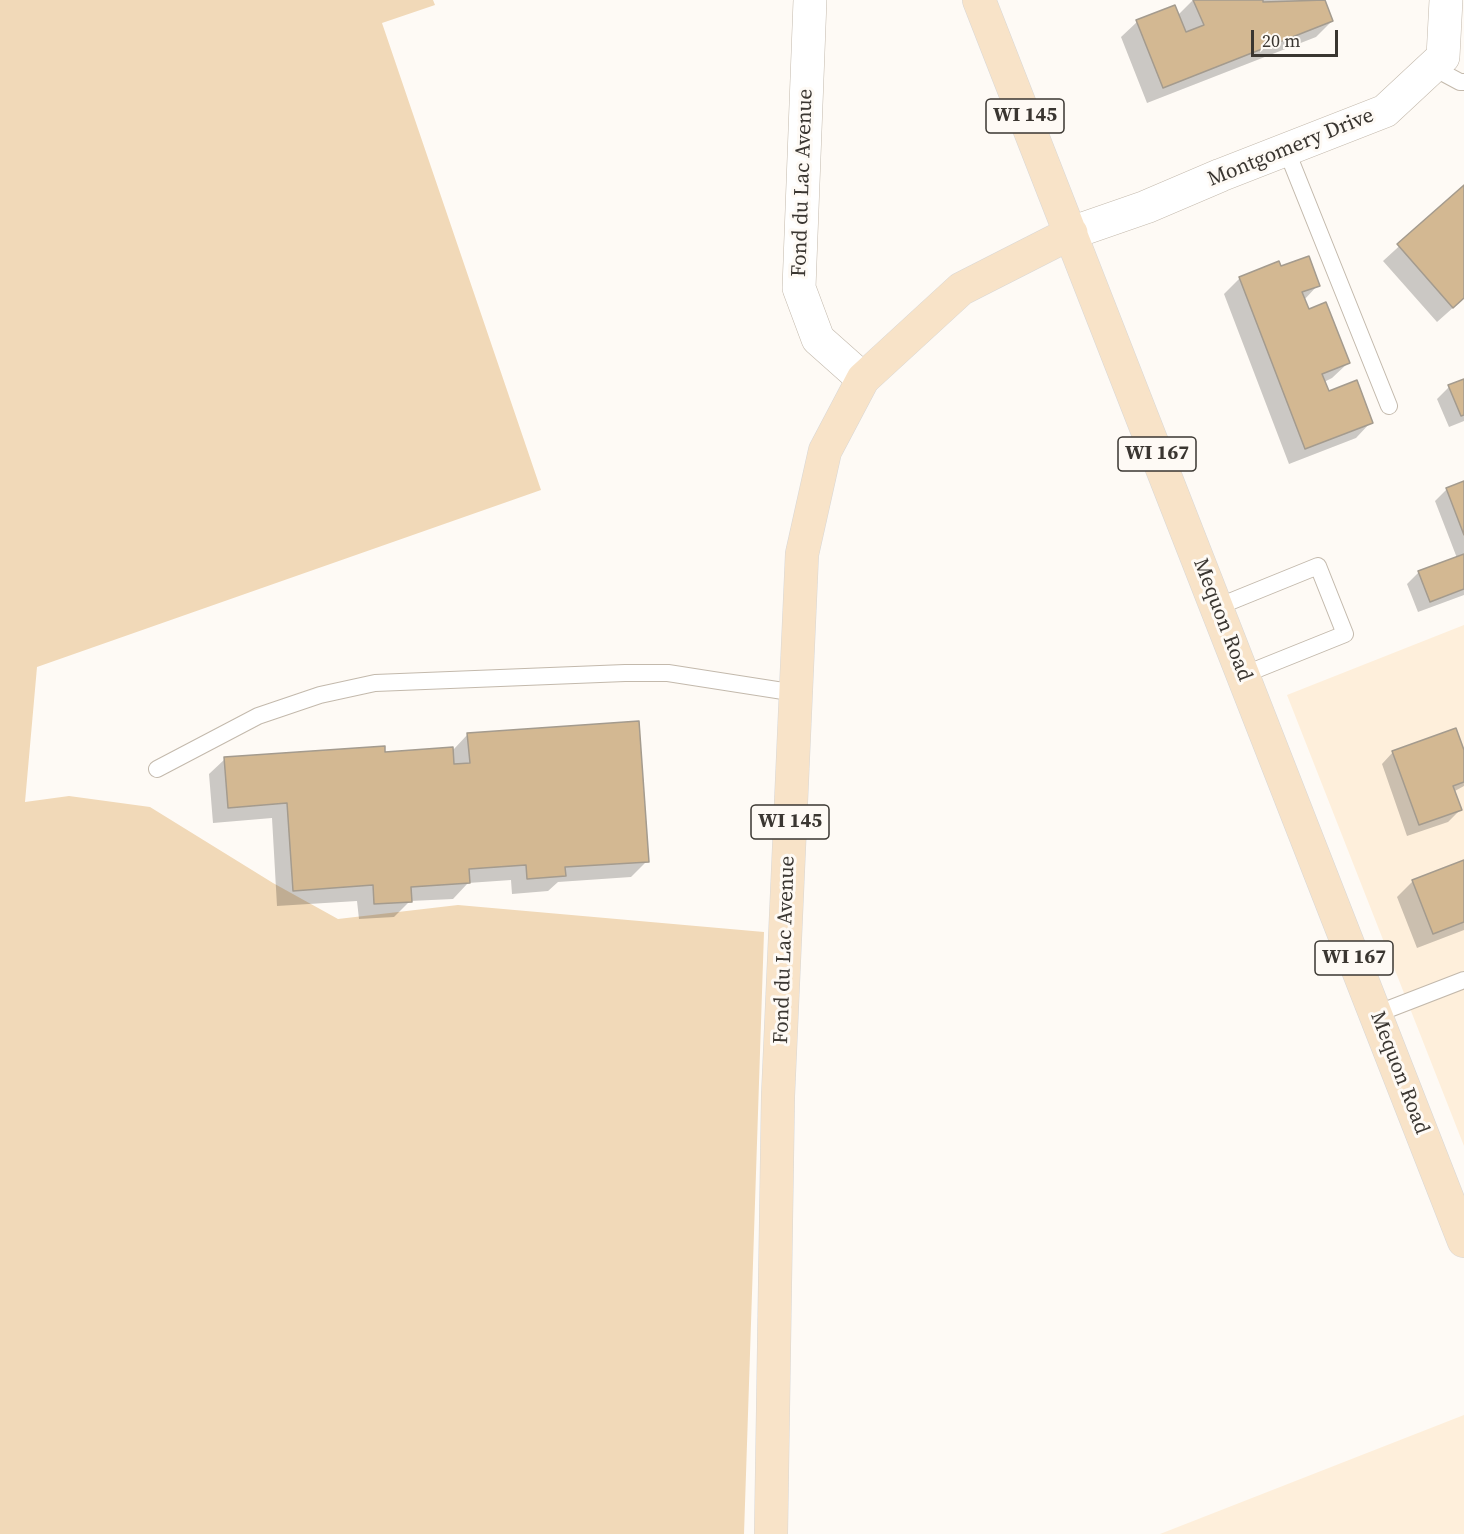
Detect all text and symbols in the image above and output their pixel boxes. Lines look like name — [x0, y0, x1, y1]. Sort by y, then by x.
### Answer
scale bar — [1254, 18, 1341, 56]
text: 20 m — [1262, 28, 1300, 53]
street label: Fond du Lac Avenue — [787, 88, 819, 278]
road number: WI 145 — [986, 99, 1064, 133]
street label: Montgomery Drive — [1204, 103, 1378, 193]
road number: WI 167 — [1118, 437, 1196, 471]
street label: Mequon Road — [1187, 555, 1257, 685]
road number: WI 145 — [751, 805, 829, 839]
street label: Fond du Lac Avenue — [769, 855, 801, 1045]
road number: WI 167 — [1315, 941, 1393, 975]
street label: Mequon Road — [1364, 1008, 1434, 1138]

